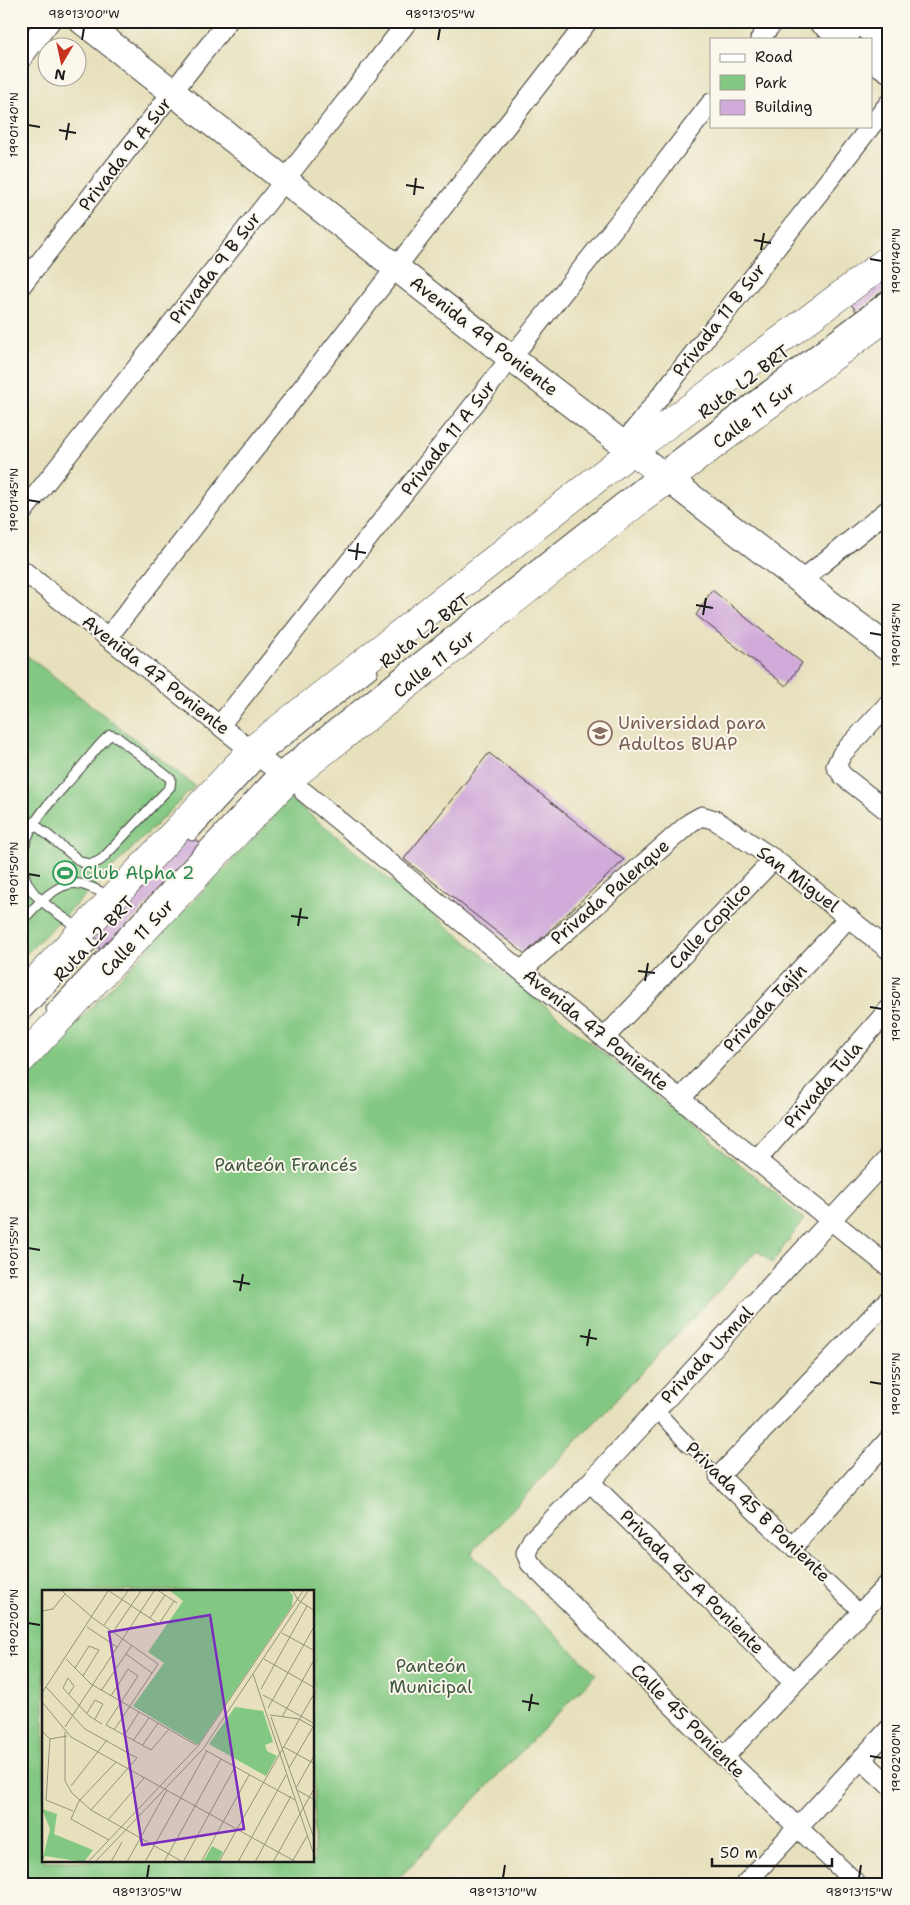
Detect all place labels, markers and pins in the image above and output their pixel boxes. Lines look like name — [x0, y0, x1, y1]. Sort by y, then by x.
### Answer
place label: Universidad para Adultos BUAP — [618, 711, 766, 756]
school or university icon: Universidad para Adultos BUAP — [587, 720, 613, 746]
sports icon: Club Alpha 2 — [52, 860, 78, 886]
place label: Club Alpha 2 — [82, 861, 195, 885]

